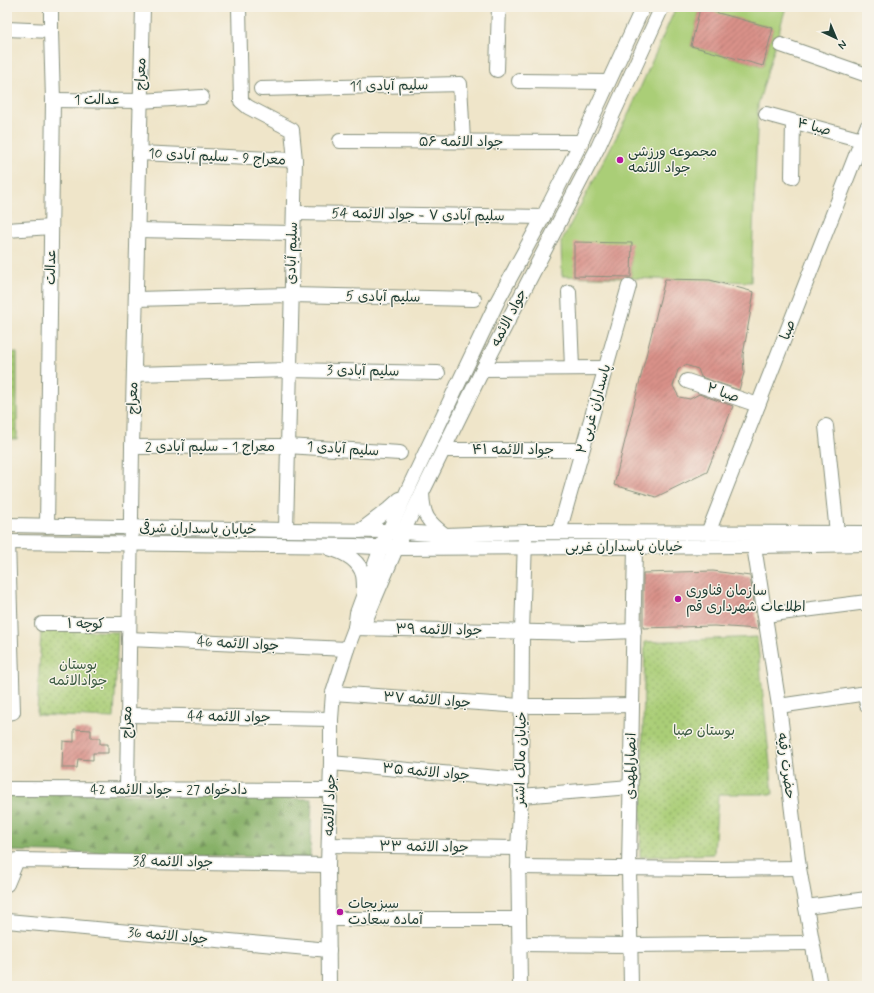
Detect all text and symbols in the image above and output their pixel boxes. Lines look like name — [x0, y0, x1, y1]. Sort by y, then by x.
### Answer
north arrow — [816, 18, 856, 58]
text: N — [835, 37, 850, 52]
street label: معراج — [131, 57, 151, 91]
street label: سلیم آبادی 11 — [350, 76, 428, 97]
street label: عدالت 1 — [74, 91, 120, 109]
street label: صبا ۴ — [795, 114, 833, 140]
street label: جواد الائمه ۵۶ — [419, 133, 503, 151]
place label: مجموعه ورزشی جواد الائمه — [628, 143, 717, 177]
street label: معراج 9 - سلیم آبادی 10 — [148, 144, 286, 171]
marker: مجموعه ورزشی جواد الائمه — [615, 155, 625, 165]
street label: سلیم آبادی ۷ - جواد الائمه 54 — [331, 204, 505, 227]
street label: سلیم آبادی — [282, 221, 303, 285]
street label: عدالت — [42, 249, 60, 285]
street label: جواد الائمه — [487, 286, 531, 350]
street label: سلیم آبادی 5 — [345, 287, 421, 308]
street label: صبا — [776, 317, 800, 343]
street label: سلیم آبادی 3 — [326, 361, 399, 382]
street label: پاسداران غربی ۲ — [573, 362, 615, 456]
street label: صبا ۲ — [704, 379, 742, 407]
street label: معراج — [124, 381, 142, 415]
street label: سلیم آبادی 1 — [306, 437, 380, 462]
street label: معراج 1 - سلیم آبادی 2 — [145, 438, 275, 457]
street label: جواد الائمه ۴۱ — [472, 441, 554, 459]
street label: خیابان پاسداران شرقی — [139, 519, 257, 539]
street label: خیابان پاسداران غربی — [565, 538, 683, 556]
place label: سازمان فناوری اطلاعات شهرداری قم — [686, 582, 806, 617]
marker: سازمان فناوری اطلاعات شهرداری قم — [673, 594, 683, 604]
street label: کوچه ۱ — [67, 615, 105, 633]
street label: جواد الائمه ۳۹ — [395, 620, 483, 640]
street label: جواد الائمه 46 — [196, 633, 280, 655]
park label: بوستان جوادالائمه — [49, 656, 107, 690]
street label: جواد الائمه ۳۷ — [383, 688, 471, 712]
street label: معراج — [118, 705, 136, 739]
street label: جواد الائمه 44 — [187, 707, 271, 727]
street label: خیابان مالک اشتر — [511, 711, 531, 808]
park label: بوستان صبا — [673, 722, 735, 740]
street label: حضرت رقیه — [773, 732, 799, 800]
street label: انصارالمهدی — [621, 733, 641, 799]
street label: جواد الائمه ۳۵ — [382, 759, 470, 785]
street label: جواد الائمه — [320, 773, 340, 837]
street label: دادخواه 27 - جواد الائمه 42 — [90, 781, 248, 799]
street label: جواد الائمه ۳۳ — [379, 837, 469, 857]
street label: جواد الائمه 38 — [133, 852, 213, 872]
place label: سبزیجات آماده سعادت — [348, 895, 423, 929]
marker: سبزیجات آماده سعادت — [335, 907, 345, 917]
street label: جواد الائمه 36 — [127, 924, 209, 948]

